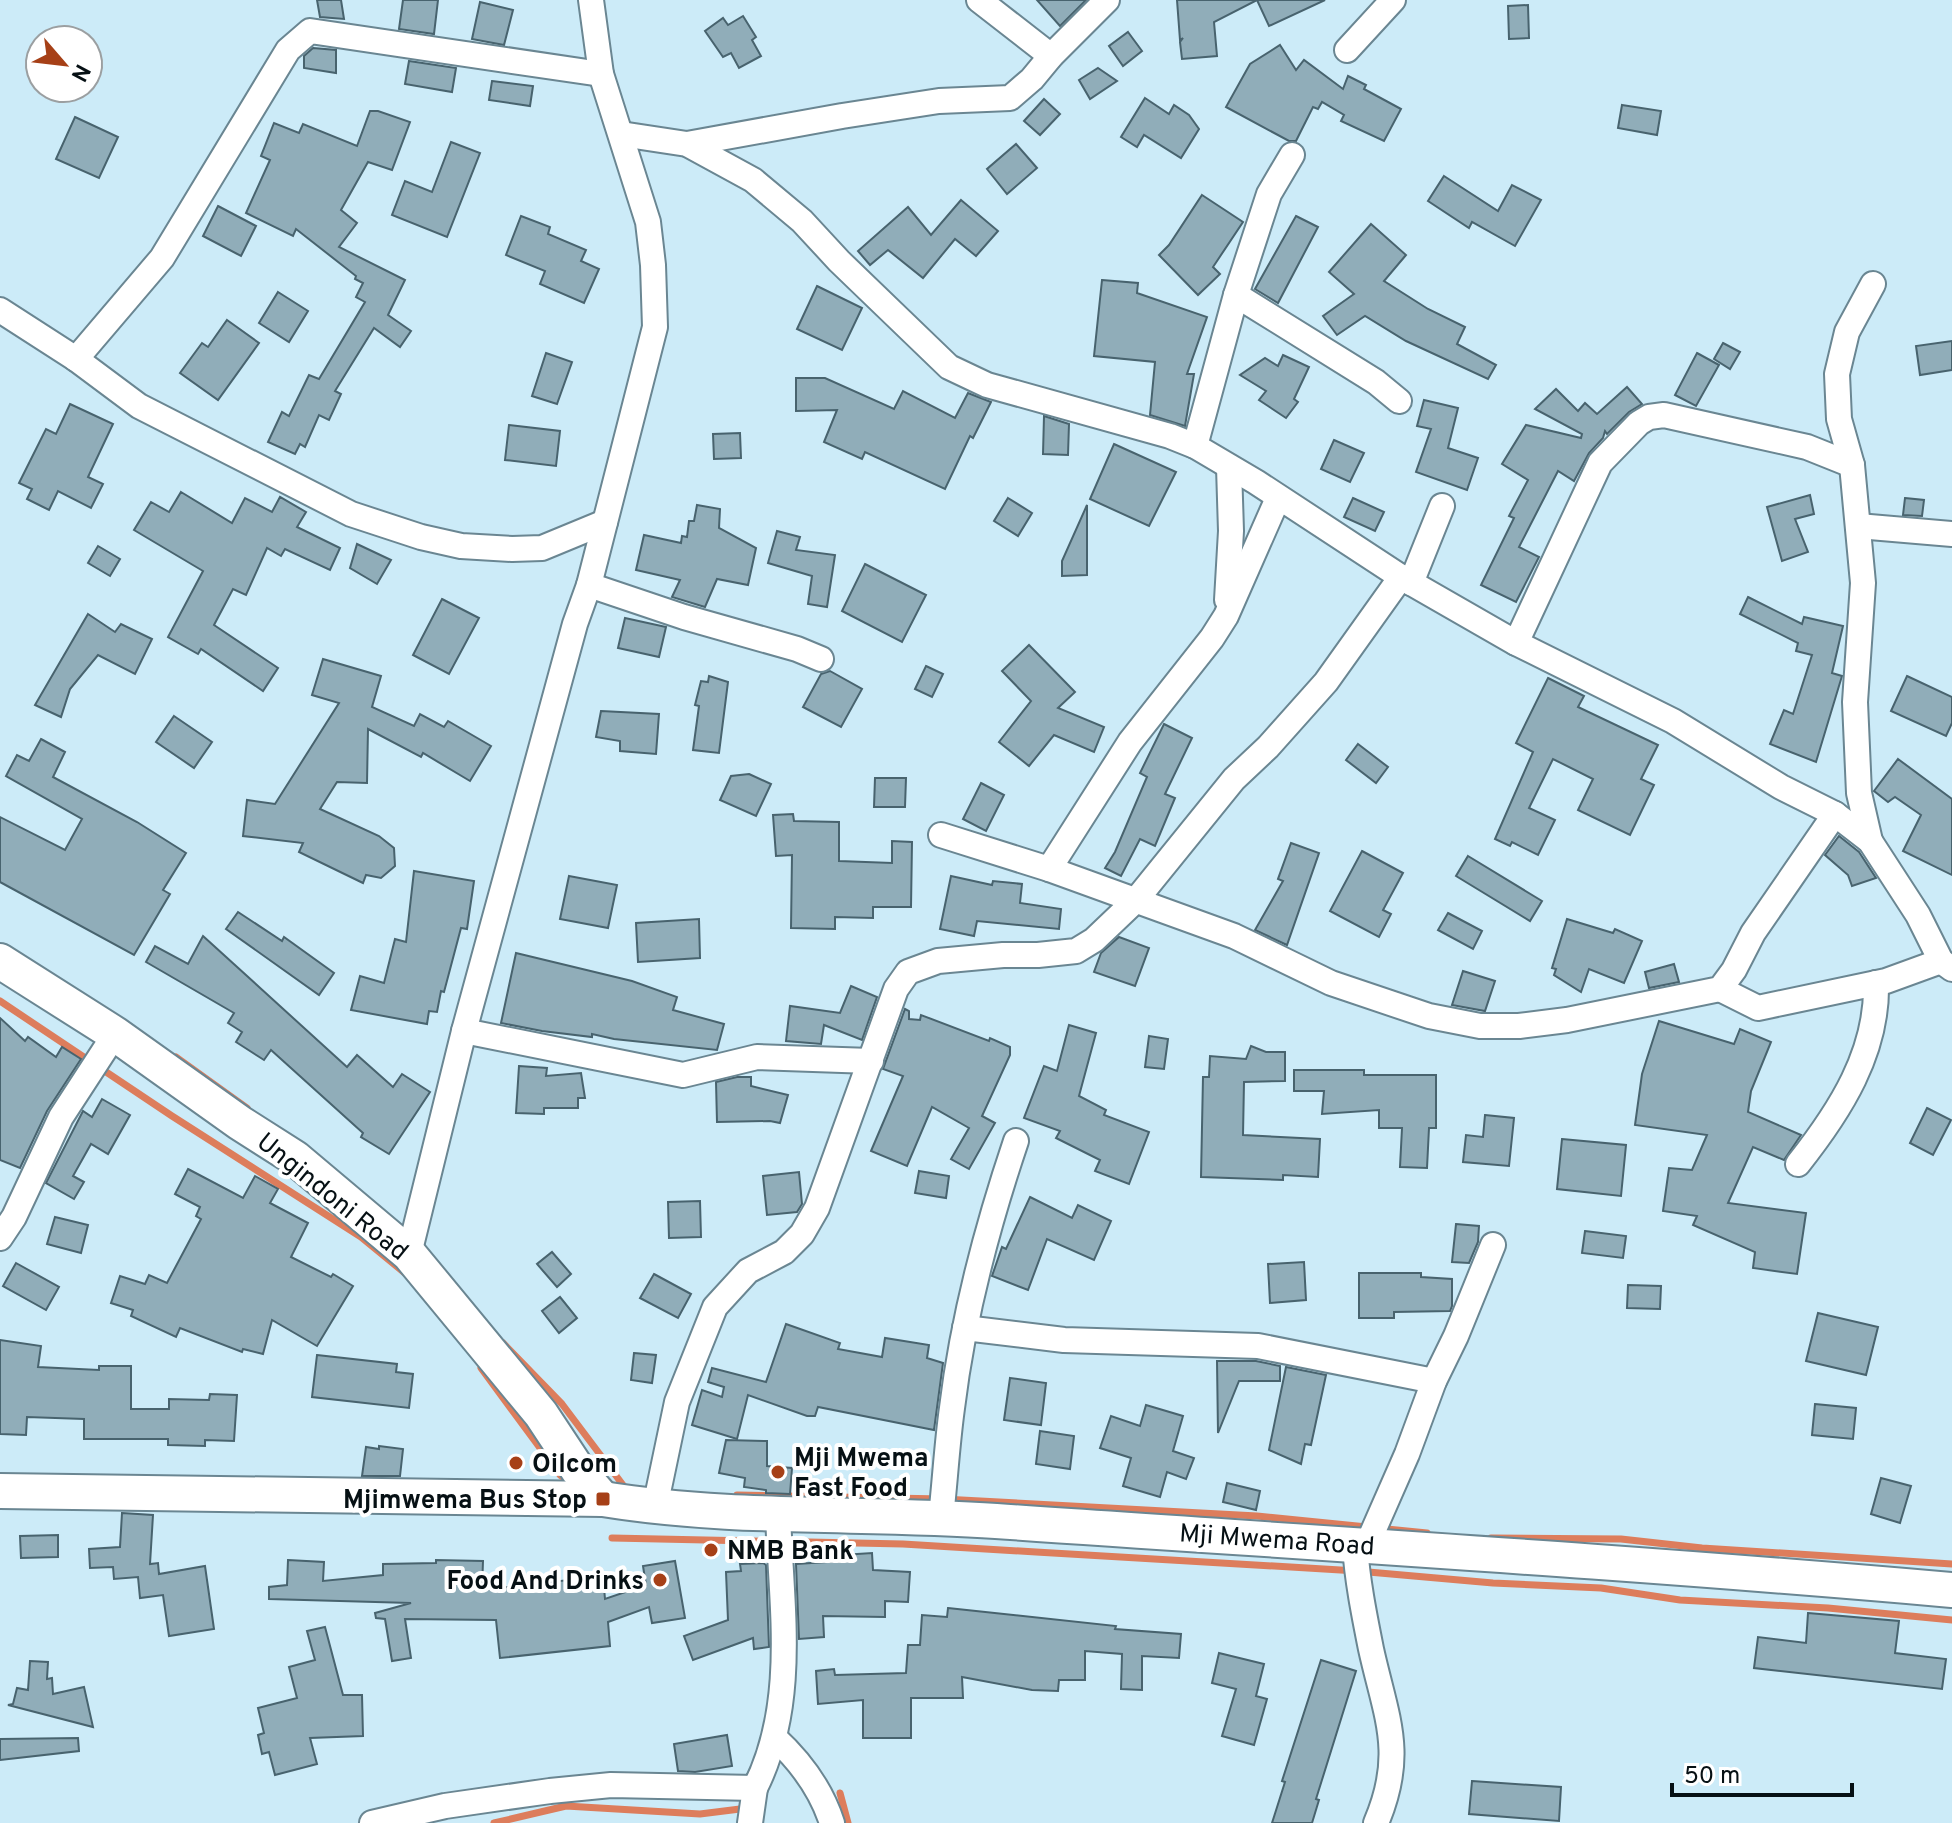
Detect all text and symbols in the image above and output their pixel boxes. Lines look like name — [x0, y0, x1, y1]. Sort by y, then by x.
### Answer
north arrow — [24, 24, 104, 104]
text: N — [64, 59, 95, 86]
street label: Ungindoni Road — [249, 1127, 414, 1269]
place label: Mji Mwema Fast Food — [794, 1443, 928, 1506]
place label: Oilcom — [532, 1449, 617, 1482]
marker: Oilcom — [507, 1454, 525, 1472]
marker: Mji Mwema Fast Food — [769, 1463, 787, 1481]
place label: Mjimwema Bus Stop — [343, 1485, 587, 1518]
marker: Mjimwema Bus Stop — [594, 1490, 612, 1508]
street label: Mji Mwema Road — [1178, 1518, 1376, 1565]
place label: NMB Bank — [727, 1536, 854, 1569]
marker: NMB Bank — [702, 1541, 720, 1559]
place label: Food And Drinks — [446, 1566, 644, 1599]
marker: Food And Drinks — [651, 1571, 669, 1589]
scale bar — [1672, 1747, 1852, 1797]
text: 50 m — [1684, 1762, 1740, 1792]

